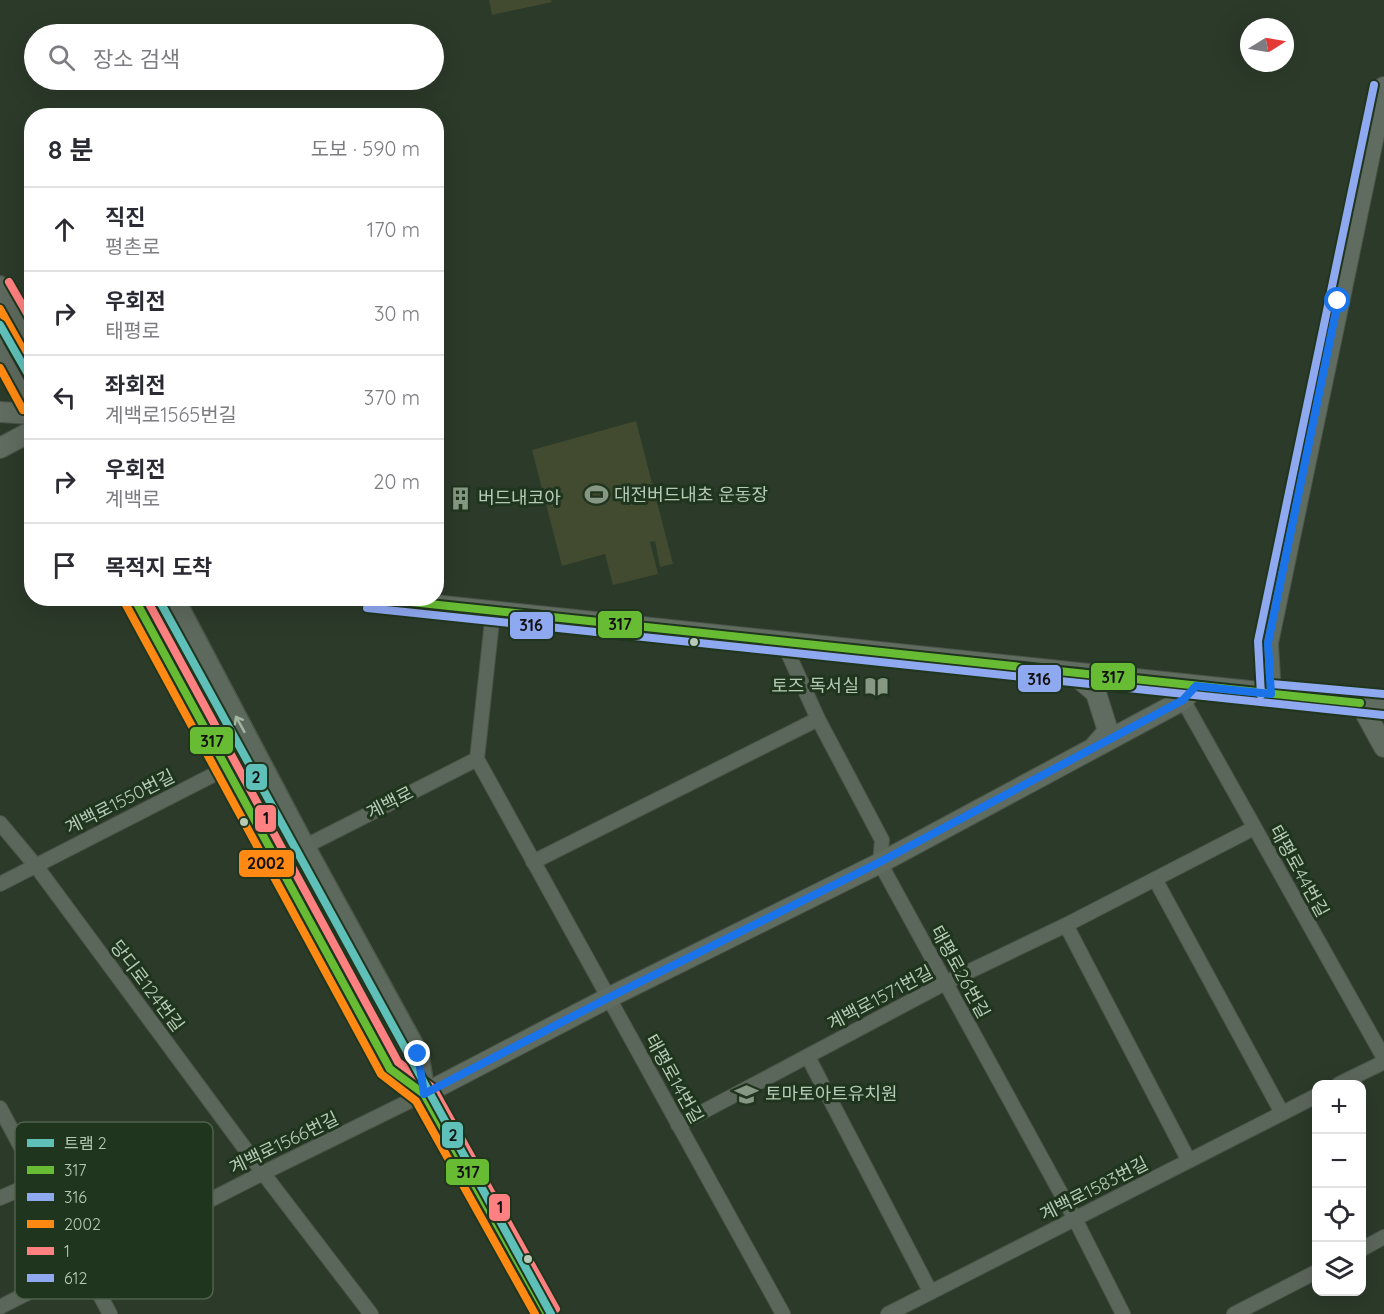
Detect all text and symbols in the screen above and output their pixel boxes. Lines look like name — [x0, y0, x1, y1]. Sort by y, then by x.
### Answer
north arrow — [1240, 18, 1294, 72]
search box — [24, 24, 444, 90]
icon: search — [45, 41, 78, 74]
text: 장소 검색 — [93, 45, 180, 73]
text: 8 분 — [48, 133, 93, 166]
text: 도보 · 590 m — [311, 136, 420, 161]
text: 직진 — [105, 203, 145, 231]
icon: ahead — [48, 213, 81, 246]
text: 170 m — [367, 217, 420, 242]
text: 평촌로 — [105, 234, 160, 259]
text: 우회전 — [105, 287, 166, 315]
route start — [1324, 287, 1350, 313]
icon: right — [48, 297, 81, 330]
text: 30 m — [374, 301, 420, 326]
text: 태평로 — [105, 318, 160, 343]
text: 좌회전 — [105, 371, 166, 399]
icon: left — [48, 381, 81, 414]
text: 370 m — [364, 385, 420, 410]
text: 계백로1565번길 — [105, 402, 237, 427]
text: 우회전 — [105, 455, 166, 483]
icon: right — [48, 465, 81, 498]
text: 20 m — [373, 469, 420, 494]
sports icon: 대전버드내초 운동장 — [583, 482, 609, 508]
place label: 대전버드내초 운동장 — [614, 483, 768, 506]
building icon: 버드내코아 — [447, 485, 473, 511]
text: 계백로 — [105, 486, 160, 511]
place label: 버드내코아 — [478, 486, 561, 509]
icon: arrive — [48, 549, 81, 582]
text: 목적지 도착 — [105, 553, 212, 581]
line badge: 317 — [597, 610, 643, 639]
line badge: 316 — [509, 611, 554, 640]
text: 317 — [608, 614, 632, 634]
text: 316 — [519, 615, 543, 635]
unlabelled marker — [688, 636, 700, 648]
line badge: 317 — [1090, 662, 1136, 691]
line badge: 316 — [1017, 664, 1062, 693]
text: 317 — [1101, 667, 1125, 687]
text: 316 — [1027, 669, 1051, 689]
library icon: 토즈 독서실 — [864, 673, 890, 699]
place label: 토즈 독서실 — [771, 674, 859, 697]
one-way arrow — [234, 716, 246, 733]
line badge: 317 — [189, 726, 234, 755]
text: 317 — [200, 731, 224, 751]
line badge: 2 — [245, 763, 268, 791]
street label: 계백로1550번길 — [61, 764, 178, 839]
text: 2 — [251, 767, 261, 787]
street label: 계백로 — [362, 781, 417, 824]
line badge: 1 — [254, 804, 277, 833]
text: 1 — [263, 808, 269, 828]
unlabelled marker — [238, 816, 250, 828]
street label: 태평로44번길 — [1265, 821, 1334, 921]
line badge: 2002 — [238, 849, 295, 878]
text: 2002 — [247, 853, 285, 873]
street label: 태평로26번길 — [926, 921, 995, 1022]
street label: 당디로124번길 — [106, 935, 189, 1036]
street label: 계백로1571번길 — [823, 960, 936, 1035]
street label: 태평로14번길 — [640, 1030, 708, 1127]
route end — [404, 1040, 430, 1066]
map controls — [1312, 1080, 1366, 1296]
button: + — [1312, 1080, 1366, 1134]
school or university icon: 토마토아트유치원 — [734, 1081, 760, 1107]
place label: 토마토아트유치원 — [765, 1082, 897, 1105]
street label: 계백로1566번길 — [225, 1106, 342, 1179]
line badge: 2 — [441, 1121, 464, 1149]
legend — [15, 1122, 213, 1299]
text: 2 — [448, 1125, 458, 1145]
text: 트램 2 — [64, 1133, 107, 1153]
button: − — [1312, 1134, 1366, 1188]
street label: 계백로1583번길 — [1036, 1151, 1152, 1226]
line badge: 317 — [445, 1158, 490, 1186]
text: 317 — [64, 1160, 87, 1180]
text: 317 — [456, 1162, 480, 1182]
text: 316 — [64, 1187, 87, 1207]
button: locate — [1312, 1188, 1366, 1242]
line badge: 1 — [488, 1193, 511, 1222]
text: 1 — [497, 1197, 503, 1217]
text: 2002 — [64, 1214, 101, 1234]
text: 1 — [64, 1241, 70, 1261]
button: layers — [1312, 1242, 1366, 1296]
unlabelled marker — [522, 1253, 534, 1265]
text: 612 — [64, 1268, 87, 1288]

